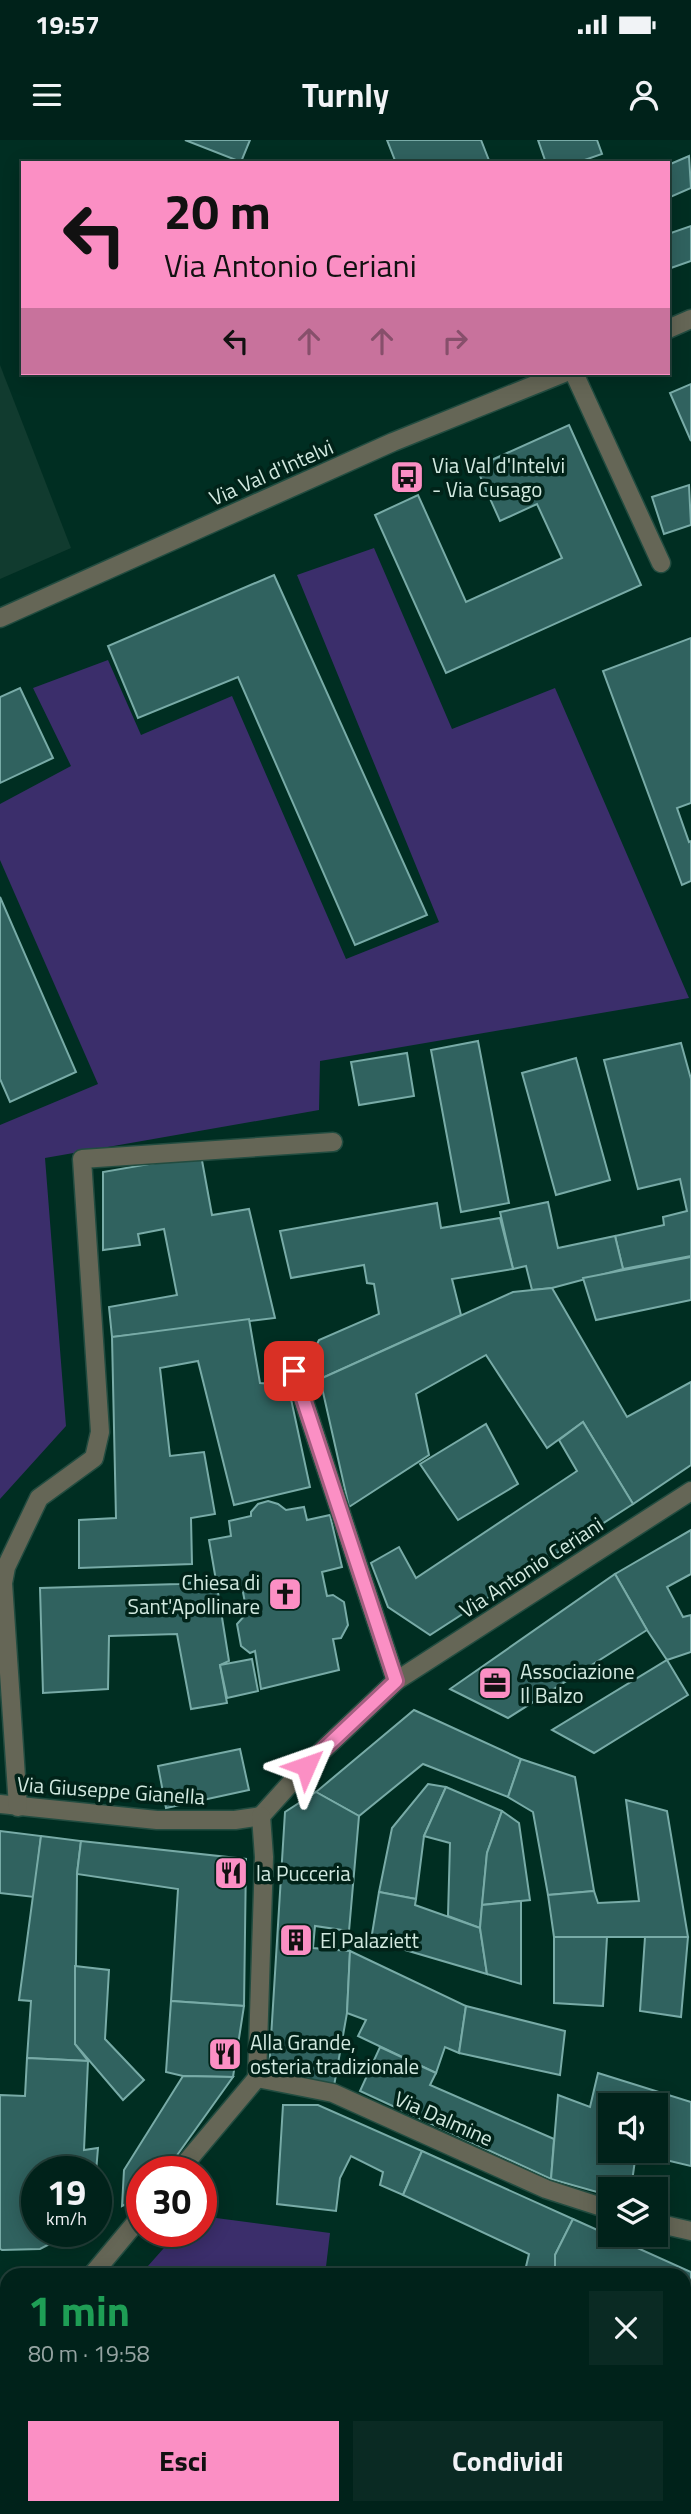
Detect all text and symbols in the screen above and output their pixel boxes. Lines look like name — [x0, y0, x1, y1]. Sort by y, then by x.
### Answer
text: 19:57 — [35, 5, 100, 44]
text: Turnly — [302, 71, 389, 119]
icon: menu — [28, 76, 66, 114]
icon: person — [625, 76, 663, 114]
text: 20 m — [164, 173, 271, 248]
icon: left — [49, 189, 140, 280]
text: Via Antonio Ceriani — [164, 241, 417, 289]
icon: left — [217, 322, 255, 360]
icon: ahead — [290, 322, 328, 360]
icon: ahead — [363, 322, 401, 360]
icon: right — [436, 322, 474, 360]
street label: Via Val d'Intelvi — [204, 430, 338, 514]
place label: Via Val d'Intelvi - Via Cusago — [432, 449, 565, 505]
bus stop icon: Via Val d'Intelvi - Via Cusago — [388, 458, 426, 496]
pin — [264, 1341, 324, 1401]
icon: arrive — [275, 1352, 313, 1390]
street label: Via Antonio Ceriani — [453, 1508, 609, 1626]
place label: Chiesa di Sant'Apollinare — [128, 1566, 260, 1622]
church icon: Chiesa di Sant'Apollinare — [266, 1575, 304, 1613]
place label: Associazione Il Balzo — [520, 1655, 635, 1711]
office icon: Associazione Il Balzo — [476, 1664, 514, 1702]
position arrow — [269, 1729, 343, 1803]
street label: Via Giuseppe Gianella — [16, 1767, 207, 1813]
restaurant icon: la Pucceria — [212, 1854, 250, 1892]
place label: la Pucceria — [256, 1857, 351, 1889]
building icon: El Palaziett — [277, 1921, 315, 1959]
place label: El Palaziett — [320, 1924, 419, 1956]
place label: Alla Grande, osteria tradizionale — [250, 2026, 419, 2082]
restaurant icon: Alla Grande, osteria tradizionale — [206, 2035, 244, 2073]
street label: Via Dalmine — [390, 2082, 498, 2154]
map controls — [598, 2093, 668, 2247]
button: sound — [598, 2093, 668, 2163]
speed limit sign: 30 — [126, 2156, 217, 2247]
text: 19 — [47, 2165, 86, 2219]
button: layers — [598, 2177, 668, 2247]
text: km/h — [46, 2205, 87, 2232]
text: 1 min — [28, 2278, 130, 2342]
button: close — [589, 2291, 663, 2365]
text: 80 m · 19:58 — [28, 2336, 150, 2371]
button: Esci — [28, 2421, 339, 2501]
button: Condividi — [353, 2421, 663, 2501]

